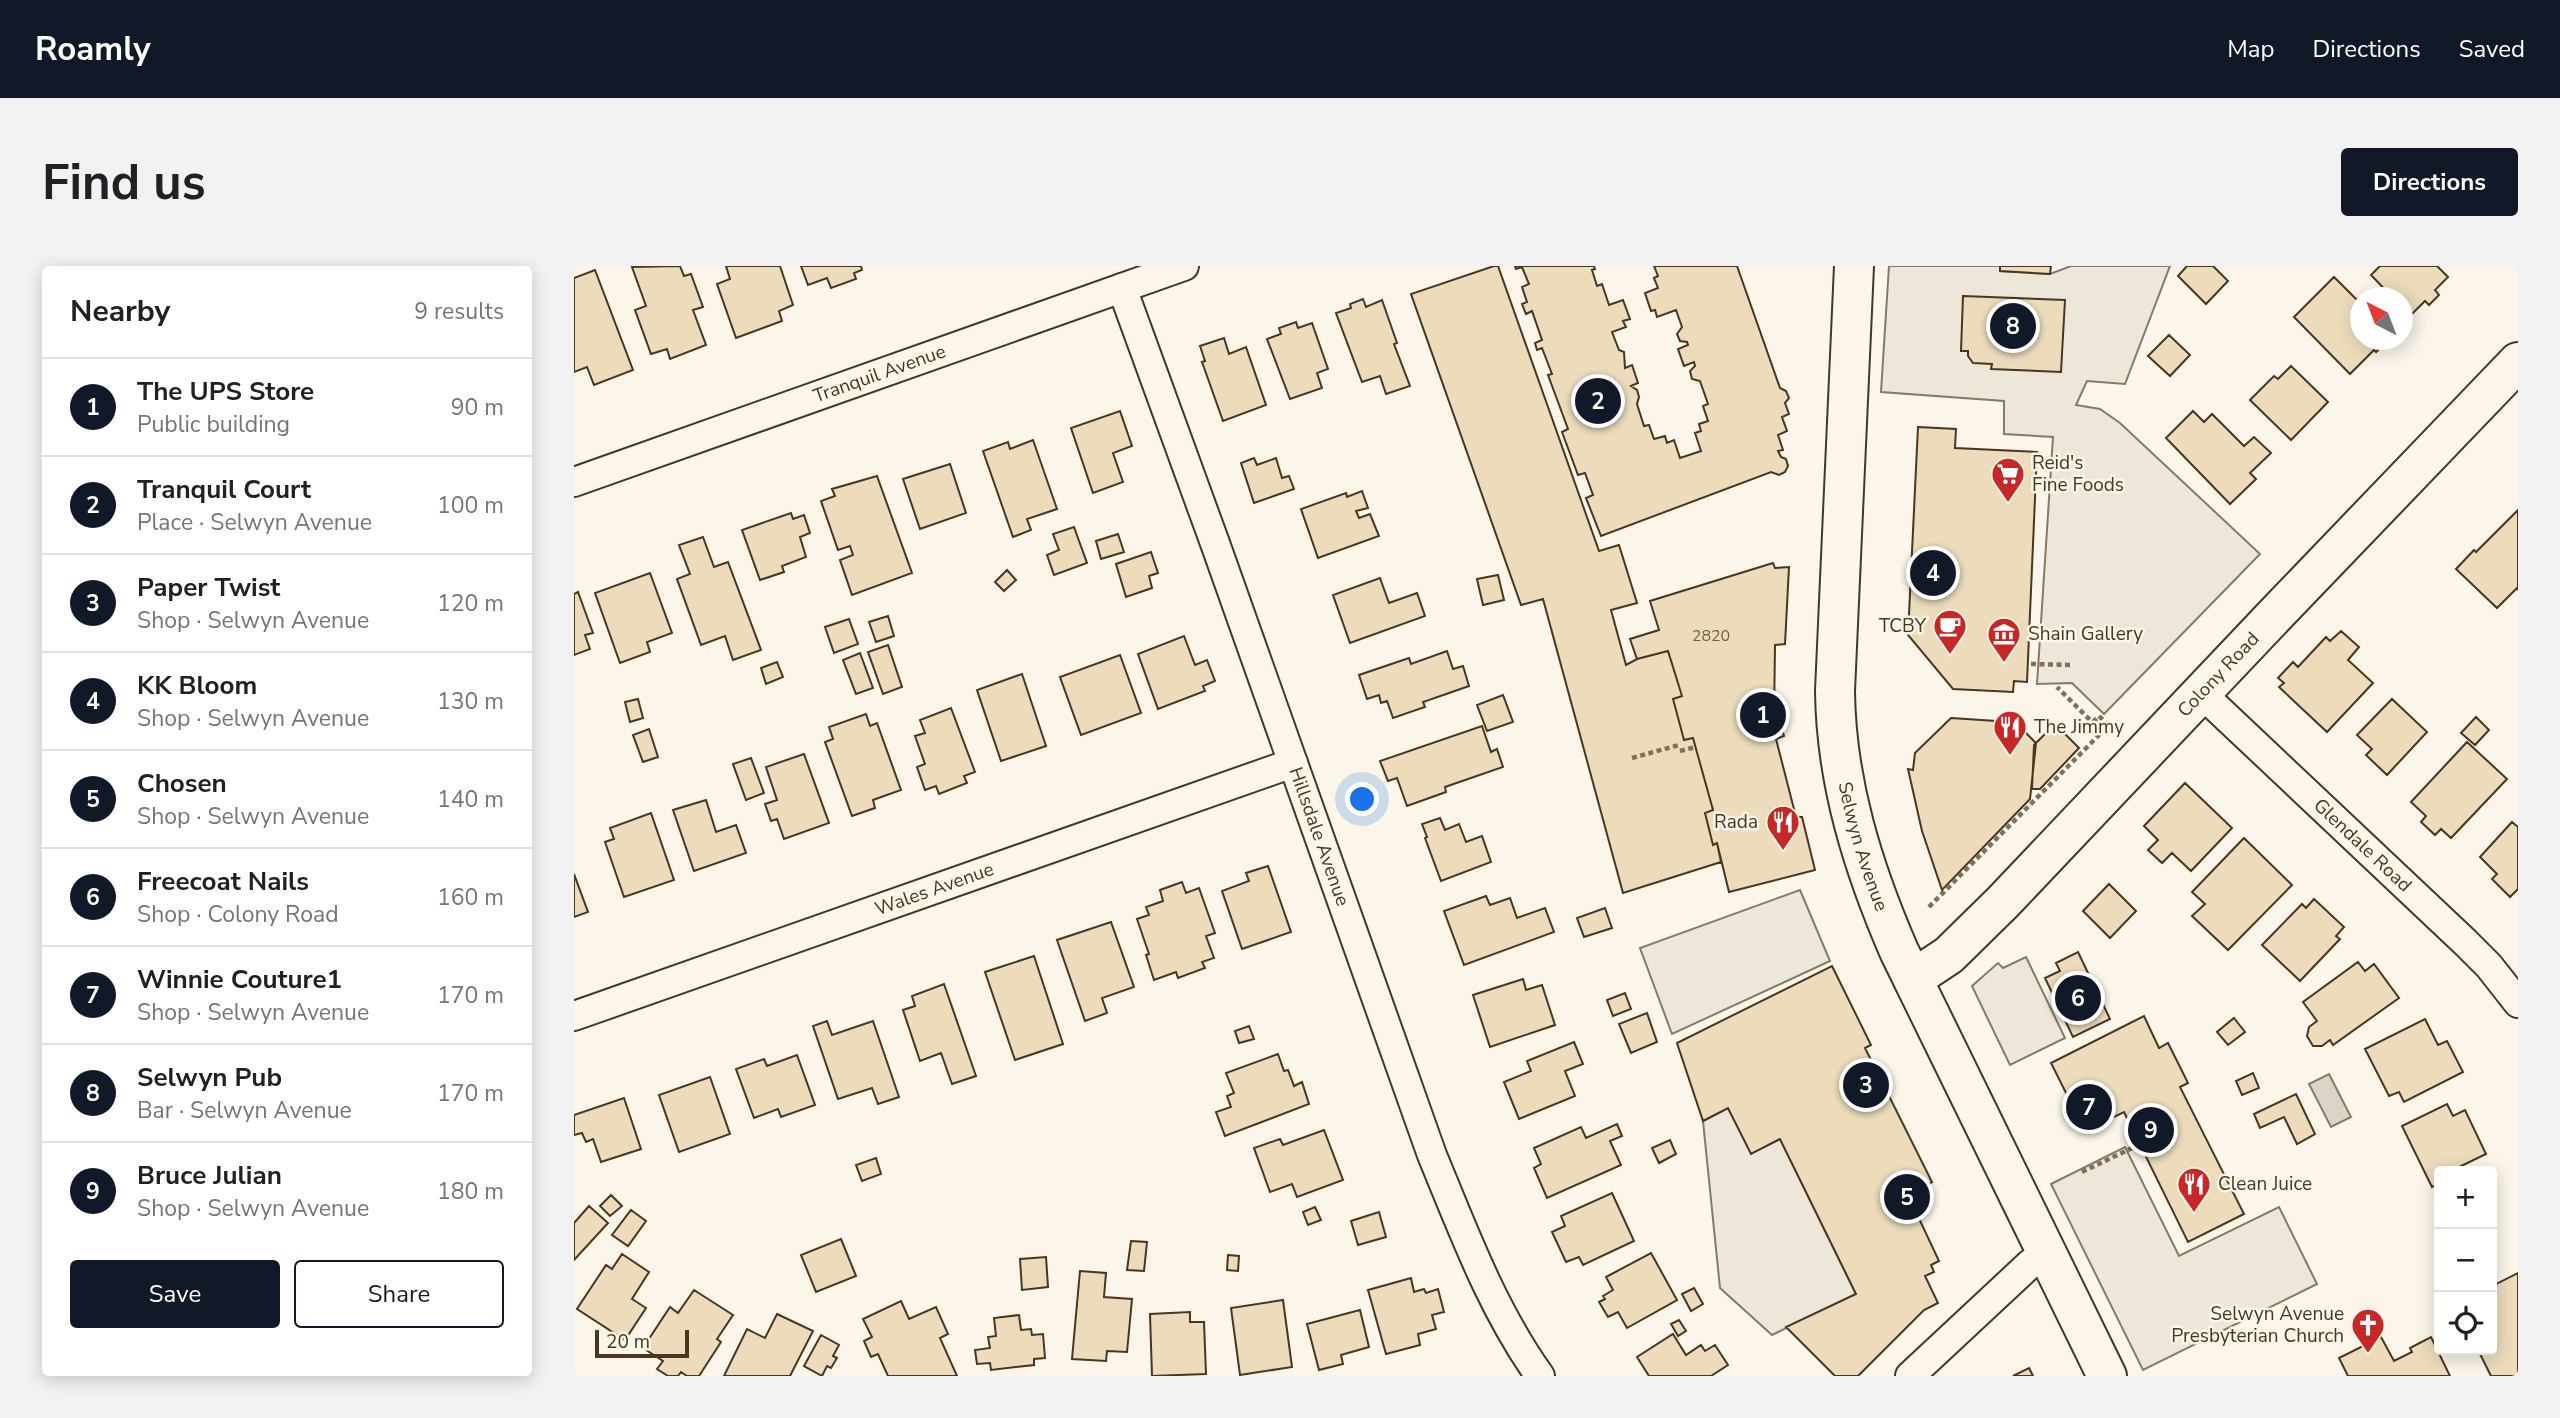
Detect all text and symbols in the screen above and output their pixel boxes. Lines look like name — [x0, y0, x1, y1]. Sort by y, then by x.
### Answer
text: Roamly — [35, 27, 151, 72]
text: Map — [2227, 33, 2274, 65]
text: Directions — [2312, 33, 2421, 65]
text: Saved — [2459, 33, 2525, 65]
button: Directions — [2341, 148, 2518, 216]
text: Find us — [42, 149, 206, 216]
north arrow — [2350, 287, 2413, 350]
text: Nearby — [70, 291, 170, 332]
text: 9 results — [414, 296, 504, 327]
pin: 8 — [1990, 300, 2036, 352]
street label: Tranquil Avenue — [810, 338, 949, 409]
text: The UPS Store — [137, 374, 314, 409]
pin: 2 — [1575, 375, 1621, 427]
text: 1 — [86, 392, 100, 423]
text: 90 m — [451, 392, 504, 423]
text: Public building — [137, 409, 290, 440]
place label: Reid's Fine Foods — [2032, 450, 2124, 498]
supermarket icon: Reid's Fine Foods — [1989, 455, 2027, 504]
text: Tranquil Court — [137, 472, 311, 507]
text: 2 — [86, 490, 100, 521]
text: 100 m — [437, 490, 504, 521]
text: Place · Selwyn Avenue — [137, 507, 372, 538]
pin: 4 — [1910, 547, 1956, 599]
text: Paper Twist — [137, 570, 280, 605]
text: 3 — [86, 588, 100, 619]
text: 120 m — [437, 588, 504, 619]
text: Shop · Selwyn Avenue — [137, 605, 369, 636]
cafe icon: TCBY — [1931, 607, 1969, 656]
place label: TCBY — [1879, 613, 1927, 639]
museum icon: Shain Gallery — [1985, 615, 2023, 664]
place label: Shain Gallery — [2028, 621, 2143, 647]
house number: 2820 — [1692, 625, 1730, 647]
street label: Colony Road — [2172, 627, 2265, 723]
text: KK Bloom — [137, 668, 257, 703]
text: 4 — [86, 686, 100, 717]
text: 130 m — [437, 686, 504, 717]
pin: 1 — [1740, 689, 1786, 741]
text: Shop · Selwyn Avenue — [137, 703, 369, 734]
restaurant icon: The Jimmy — [1991, 708, 2029, 757]
place label: The Jimmy — [2034, 714, 2124, 740]
street label: Hillsdale Avenue — [1283, 764, 1356, 910]
text: Chosen — [137, 766, 227, 801]
street label: Selwyn Avenue — [1832, 780, 1894, 915]
your location — [1345, 782, 1379, 816]
text: 5 — [86, 784, 100, 815]
text: 140 m — [437, 784, 504, 815]
street label: Glendale Road — [2308, 793, 2417, 898]
text: Shop · Selwyn Avenue — [137, 801, 369, 832]
restaurant icon: Rada — [1764, 803, 1802, 852]
place label: Rada — [1714, 809, 1758, 835]
street label: Wales Avenue — [871, 856, 997, 922]
text: Freecoat Nails — [137, 864, 309, 899]
text: 6 — [86, 882, 100, 913]
text: 160 m — [437, 882, 504, 913]
text: Shop · Colony Road — [137, 899, 339, 930]
text: Winnie Couture1 — [137, 962, 342, 997]
pin: 6 — [2055, 972, 2101, 1024]
text: 7 — [86, 980, 100, 1011]
text: 170 m — [437, 980, 504, 1011]
text: Shop · Selwyn Avenue — [137, 997, 369, 1028]
pin: 3 — [1843, 1059, 1889, 1111]
text: Selwyn Pub — [137, 1060, 282, 1095]
text: 8 — [86, 1078, 100, 1109]
text: 170 m — [437, 1078, 504, 1109]
pin: 7 — [2066, 1081, 2112, 1133]
text: Bar · Selwyn Avenue — [137, 1095, 352, 1126]
pin: 9 — [2128, 1104, 2174, 1156]
text: Bruce Julian — [137, 1158, 282, 1193]
restaurant icon: Clean Juice — [2175, 1165, 2213, 1214]
map controls — [2434, 1166, 2497, 1355]
button: + — [2434, 1166, 2497, 1229]
pin: 5 — [1884, 1171, 1930, 1223]
place label: Clean Juice — [2218, 1171, 2312, 1197]
text: 9 — [86, 1176, 100, 1207]
text: 180 m — [437, 1176, 504, 1207]
text: Shop · Selwyn Avenue — [137, 1193, 369, 1224]
button: − — [2434, 1229, 2497, 1292]
button: Save — [70, 1260, 280, 1328]
button: Share — [294, 1260, 504, 1328]
button: locate — [2434, 1292, 2497, 1355]
place label: Selwyn Avenue Presbyterian Church — [2171, 1301, 2344, 1349]
church icon: Selwyn Avenue Presbyterian Church — [2349, 1306, 2387, 1355]
scale bar — [595, 1327, 690, 1359]
text: 20 m — [606, 1329, 650, 1355]

